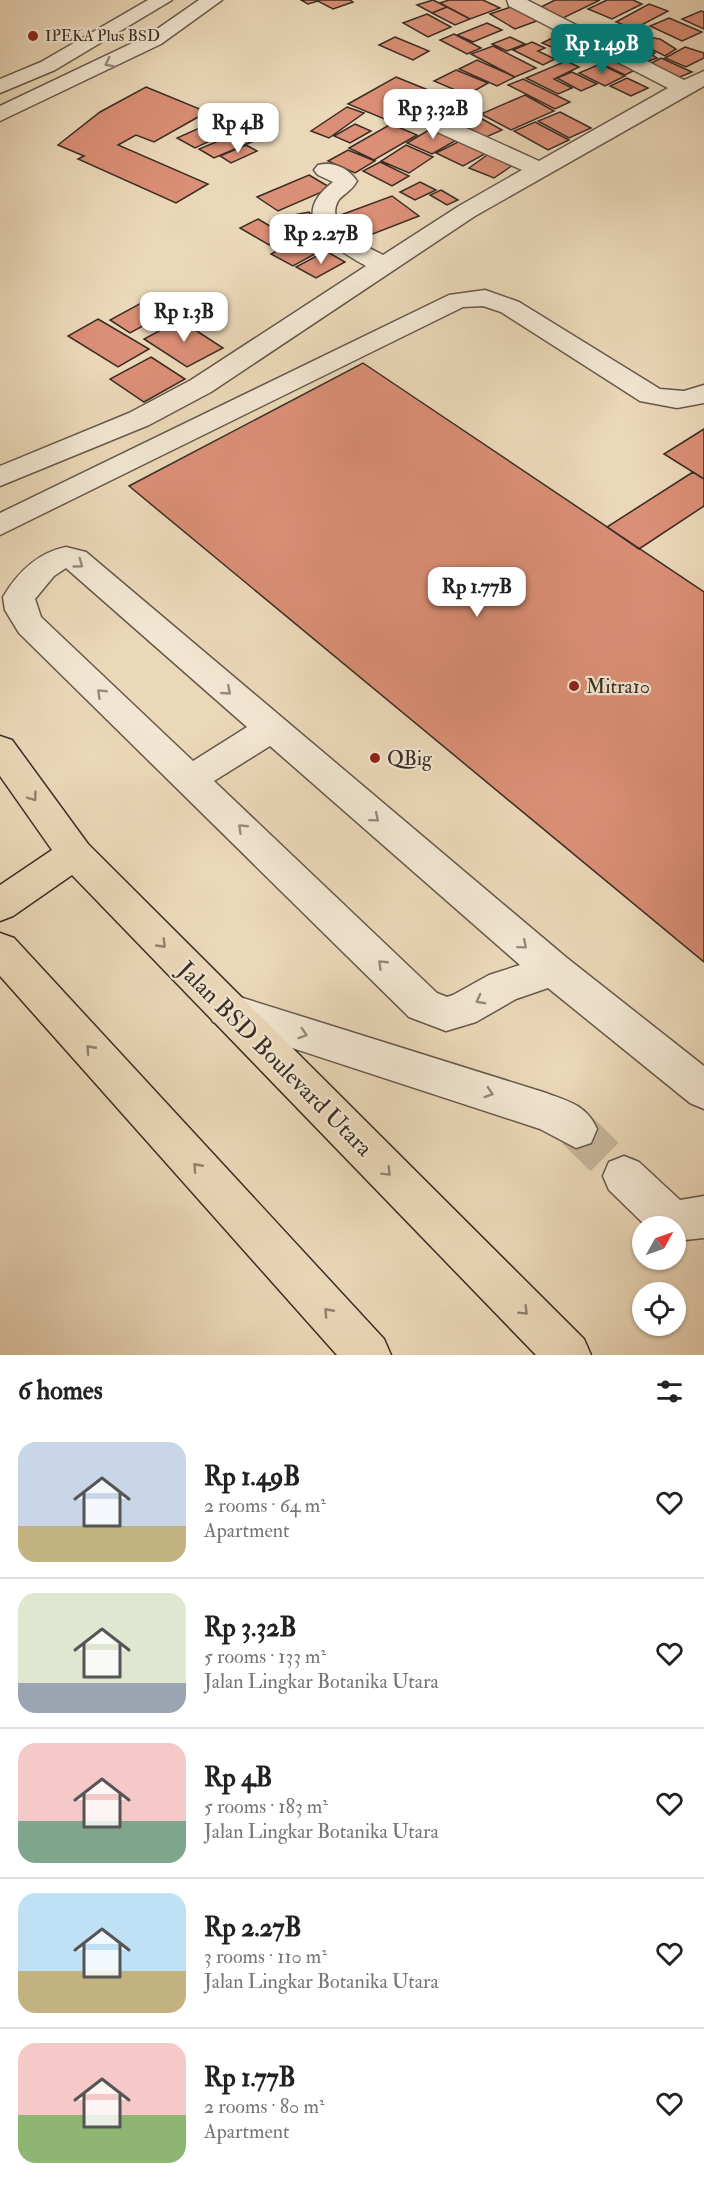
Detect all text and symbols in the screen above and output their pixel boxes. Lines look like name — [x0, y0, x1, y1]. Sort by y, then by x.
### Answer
pin: Rp 1.49B — [540, 24, 664, 75]
place label: IPEKA Plus BSD — [45, 26, 160, 46]
marker: IPEKA Plus BSD — [26, 29, 40, 43]
text: Rp 1.49B — [565, 31, 639, 56]
one-way arrow — [104, 56, 115, 68]
pin: Rp 3.32B — [371, 89, 495, 140]
text: Rp 3.32B — [397, 96, 469, 121]
pin: Rp 4B — [196, 103, 280, 154]
text: Rp 4B — [212, 110, 264, 135]
pin: Rp 2.27B — [259, 214, 383, 265]
text: Rp 2.27B — [283, 221, 359, 246]
pin: Rp 1.3B — [129, 292, 239, 343]
text: Rp 1.3B — [154, 299, 214, 324]
one-way arrow — [73, 557, 84, 568]
pin: Rp 1.77B — [415, 567, 539, 618]
text: Rp 1.77B — [442, 574, 512, 599]
place label: Mitra10 — [586, 674, 650, 699]
marker: Mitra10 — [567, 679, 581, 693]
one-way arrow — [220, 684, 231, 695]
one-way arrow — [97, 689, 108, 700]
place label: QBig — [387, 746, 433, 771]
marker: QBig — [368, 751, 382, 765]
one-way arrow — [26, 791, 37, 802]
one-way arrow — [368, 811, 379, 822]
one-way arrow — [238, 824, 248, 835]
one-way arrow — [154, 936, 165, 947]
one-way arrow — [516, 937, 527, 948]
street label: Jalan BSD Boulevard Utara — [170, 954, 380, 1164]
one-way arrow — [378, 960, 388, 971]
one-way arrow — [475, 992, 486, 1004]
one-way arrow — [297, 1027, 308, 1040]
one-way arrow — [86, 1045, 97, 1056]
one-way arrow — [483, 1086, 494, 1099]
one-way arrow — [193, 1163, 204, 1174]
one-way arrow — [379, 1165, 390, 1176]
north arrow — [632, 1216, 686, 1270]
map controls — [632, 1216, 686, 1336]
button: locate — [632, 1282, 686, 1336]
one-way arrow — [517, 1304, 528, 1314]
one-way arrow — [324, 1308, 335, 1318]
text: 6 homes — [18, 1375, 103, 1407]
icon: filters — [653, 1375, 686, 1408]
text: Rp 1.49B — [204, 1461, 300, 1493]
icon: home — [66, 1466, 138, 1538]
icon: heart — [653, 1486, 686, 1519]
text: 2 rooms · 64 m² — [204, 1493, 326, 1518]
text: Apartment — [204, 1518, 289, 1543]
text: Rp 3.32B — [204, 1612, 296, 1644]
icon: home — [66, 1617, 138, 1689]
icon: heart — [653, 1637, 686, 1670]
text: 5 rooms · 133 m² — [204, 1644, 326, 1669]
text: Jalan Lingkar Botanika Utara — [204, 1669, 439, 1694]
text: Rp 4B — [204, 1762, 272, 1794]
icon: home — [66, 1767, 138, 1839]
icon: heart — [653, 1787, 686, 1820]
text: 5 rooms · 183 m² — [204, 1794, 328, 1819]
text: Jalan Lingkar Botanika Utara — [204, 1819, 439, 1844]
text: Rp 2.27B — [204, 1912, 302, 1944]
icon: home — [66, 1917, 138, 1989]
icon: heart — [653, 1937, 686, 1970]
text: 3 rooms · 110 m² — [204, 1944, 327, 1969]
text: Jalan Lingkar Botanika Utara — [204, 1969, 439, 1994]
text: Rp 1.77B — [204, 2062, 295, 2094]
icon: home — [66, 2067, 138, 2139]
icon: heart — [653, 2087, 686, 2120]
text: 2 rooms · 80 m² — [204, 2094, 325, 2119]
text: Apartment — [204, 2119, 289, 2144]

